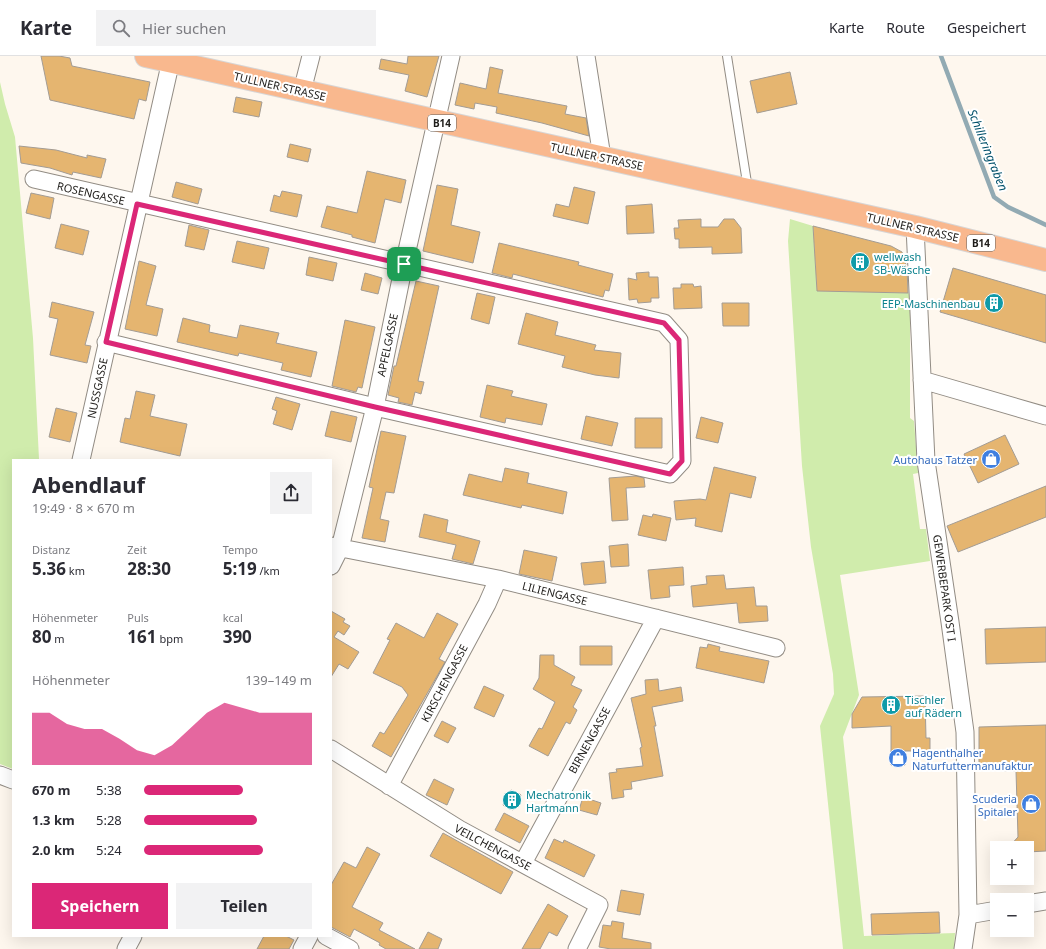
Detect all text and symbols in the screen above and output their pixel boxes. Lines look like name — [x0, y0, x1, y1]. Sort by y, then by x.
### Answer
search box — [96, 10, 376, 46]
text: Karte — [20, 15, 72, 41]
icon: search — [110, 17, 132, 39]
text: Hier suchen — [142, 18, 226, 38]
text: Karte — [829, 18, 864, 37]
text: Route — [886, 18, 925, 37]
text: Gespeichert — [947, 18, 1026, 37]
street label: TULLNER STRASSE — [232, 68, 328, 104]
water label: Schilleringraben — [964, 107, 1012, 193]
road number: B14 — [428, 115, 456, 131]
street label: TULLNER STRASSE — [549, 139, 645, 173]
street label: ROSENGASSE — [56, 178, 126, 208]
street label: TULLNER STRASSE — [865, 209, 961, 245]
road number: B14 — [967, 235, 995, 251]
pin — [387, 247, 421, 281]
place label: wellwash SB-Wäsche — [874, 249, 930, 277]
building icon: wellwash SB-Wäsche — [849, 251, 871, 273]
icon: arrive — [393, 253, 415, 275]
building icon: EEP-Maschinenbau — [983, 292, 1005, 314]
place label: EEP-Maschinenbau — [882, 296, 980, 311]
street label: APFELGASSE — [373, 312, 401, 378]
street label: NUSSGASSE — [83, 356, 111, 420]
shop icon: Autohaus Tatzer — [980, 448, 1002, 470]
place label: Autohaus Tatzer — [893, 452, 977, 467]
text: Abendlauf — [32, 469, 145, 499]
button: share — [270, 472, 312, 514]
text: 19:49 · 8 × 670 m — [32, 499, 135, 517]
street label: GEWERBEPARK OST I — [930, 534, 960, 643]
text: Distanz — [32, 542, 70, 557]
text: Zeit — [127, 542, 147, 557]
text: Tempo — [223, 542, 258, 557]
text: 5.36 — [32, 557, 66, 580]
text: 28:30 — [127, 557, 171, 580]
text: 5:19 — [223, 557, 257, 580]
text: km — [66, 563, 85, 578]
text: /km — [257, 563, 280, 578]
street label: LILIENGASSE — [521, 578, 589, 608]
text: Höhenmeter — [32, 610, 98, 625]
text: Puls — [127, 610, 149, 625]
text: kcal — [223, 610, 243, 625]
text: 80 — [32, 625, 51, 648]
text: 161 — [127, 625, 157, 648]
text: 390 — [223, 625, 252, 648]
text: m — [51, 631, 65, 646]
text: bpm — [157, 631, 183, 646]
street label: KIRSCHENGASSE — [417, 641, 471, 725]
text: Höhenmeter — [32, 671, 110, 689]
text: 139–149 m — [245, 671, 312, 689]
place label: Tischler auf Rädern — [905, 692, 962, 720]
building icon: Tischler auf Rädern — [880, 694, 902, 716]
street label: BIRNENGASSE — [565, 704, 613, 776]
place label: Hagenthalher Naturfuttermanufaktur — [912, 745, 1033, 773]
shop icon: Hagenthalher Naturfuttermanufaktur — [887, 747, 909, 769]
text: 670 m — [32, 781, 70, 799]
text: 5:38 — [96, 781, 122, 799]
place label: Mechatronik Hartmann — [526, 787, 591, 815]
building icon: Mechatronik Hartmann — [501, 789, 523, 811]
place label: Scuderia Spitaler — [972, 791, 1017, 819]
shop icon: Scuderia Spitaler — [1020, 793, 1042, 815]
text: 1.3 km — [32, 811, 75, 829]
text: 5:28 — [96, 811, 122, 829]
street label: VEILCHENGASSE — [452, 820, 534, 874]
text: 2.0 km — [32, 841, 75, 859]
text: 5:24 — [96, 841, 122, 859]
map controls — [990, 841, 1034, 937]
button: + — [990, 841, 1034, 885]
button: Speichern — [32, 883, 168, 929]
button: Teilen — [176, 883, 312, 929]
button: − — [990, 893, 1034, 937]

